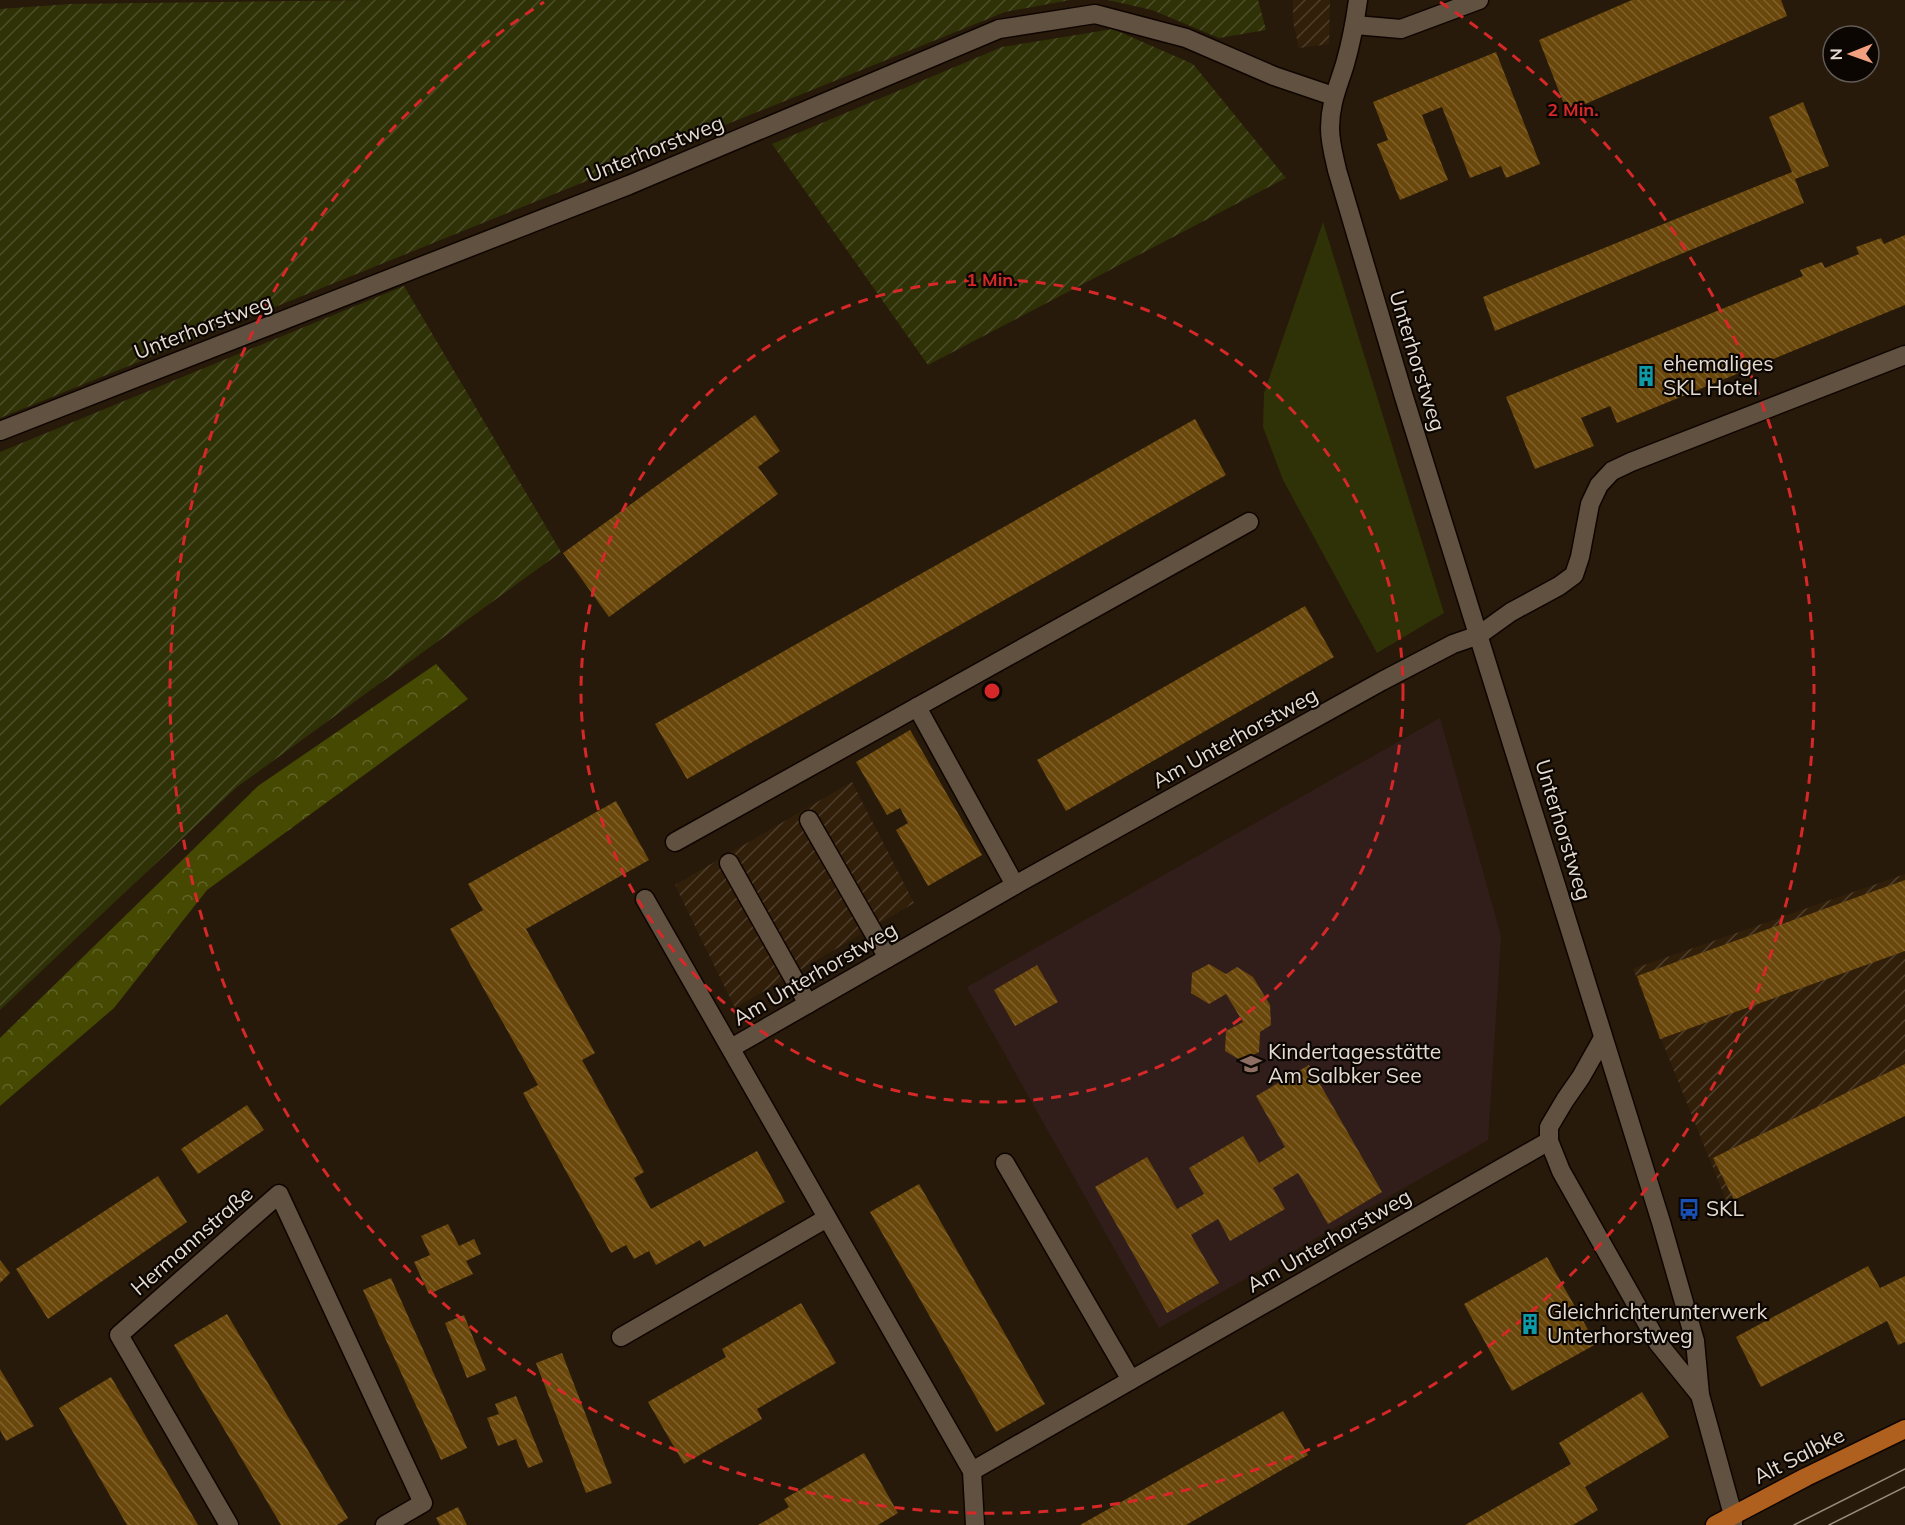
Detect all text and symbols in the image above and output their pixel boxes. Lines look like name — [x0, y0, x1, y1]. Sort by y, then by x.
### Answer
north arrow — [1821, 24, 1881, 84]
text: N — [1826, 48, 1846, 60]
text: 2 Min. — [1547, 98, 1599, 121]
street label: Unterhorstweg — [582, 109, 727, 187]
text: 1 Min. — [966, 268, 1018, 291]
street label: Unterhorstweg — [1384, 287, 1452, 434]
street label: Unterhorstweg — [130, 288, 275, 364]
place label: ehemaliges SKL Hotel — [1663, 350, 1774, 400]
building icon: ehemaliges SKL Hotel — [1634, 364, 1658, 388]
centre of rings — [982, 681, 1002, 701]
street label: Am Unterhorstweg — [1147, 681, 1322, 793]
street label: Unterhorstweg — [1530, 756, 1598, 903]
street label: Am Unterhorstweg — [728, 916, 901, 1031]
place label: Kindertagesstätte Am Salbker See — [1268, 1038, 1441, 1088]
school or university icon: Kindertagesstätte Am Salbker See — [1239, 1052, 1263, 1076]
street label: Hermannstraße — [125, 1180, 258, 1300]
street label: Am Unterhorstweg — [1242, 1183, 1415, 1298]
place label: SKL — [1706, 1195, 1744, 1221]
bus stop icon: SKL — [1677, 1197, 1701, 1221]
place label: Gleichrichterunterwerk Unterhorstweg — [1547, 1298, 1768, 1348]
building icon: Gleichrichterunterwerk Unterhorstweg — [1518, 1312, 1542, 1336]
street label: Alt Salbke — [1749, 1421, 1848, 1489]

